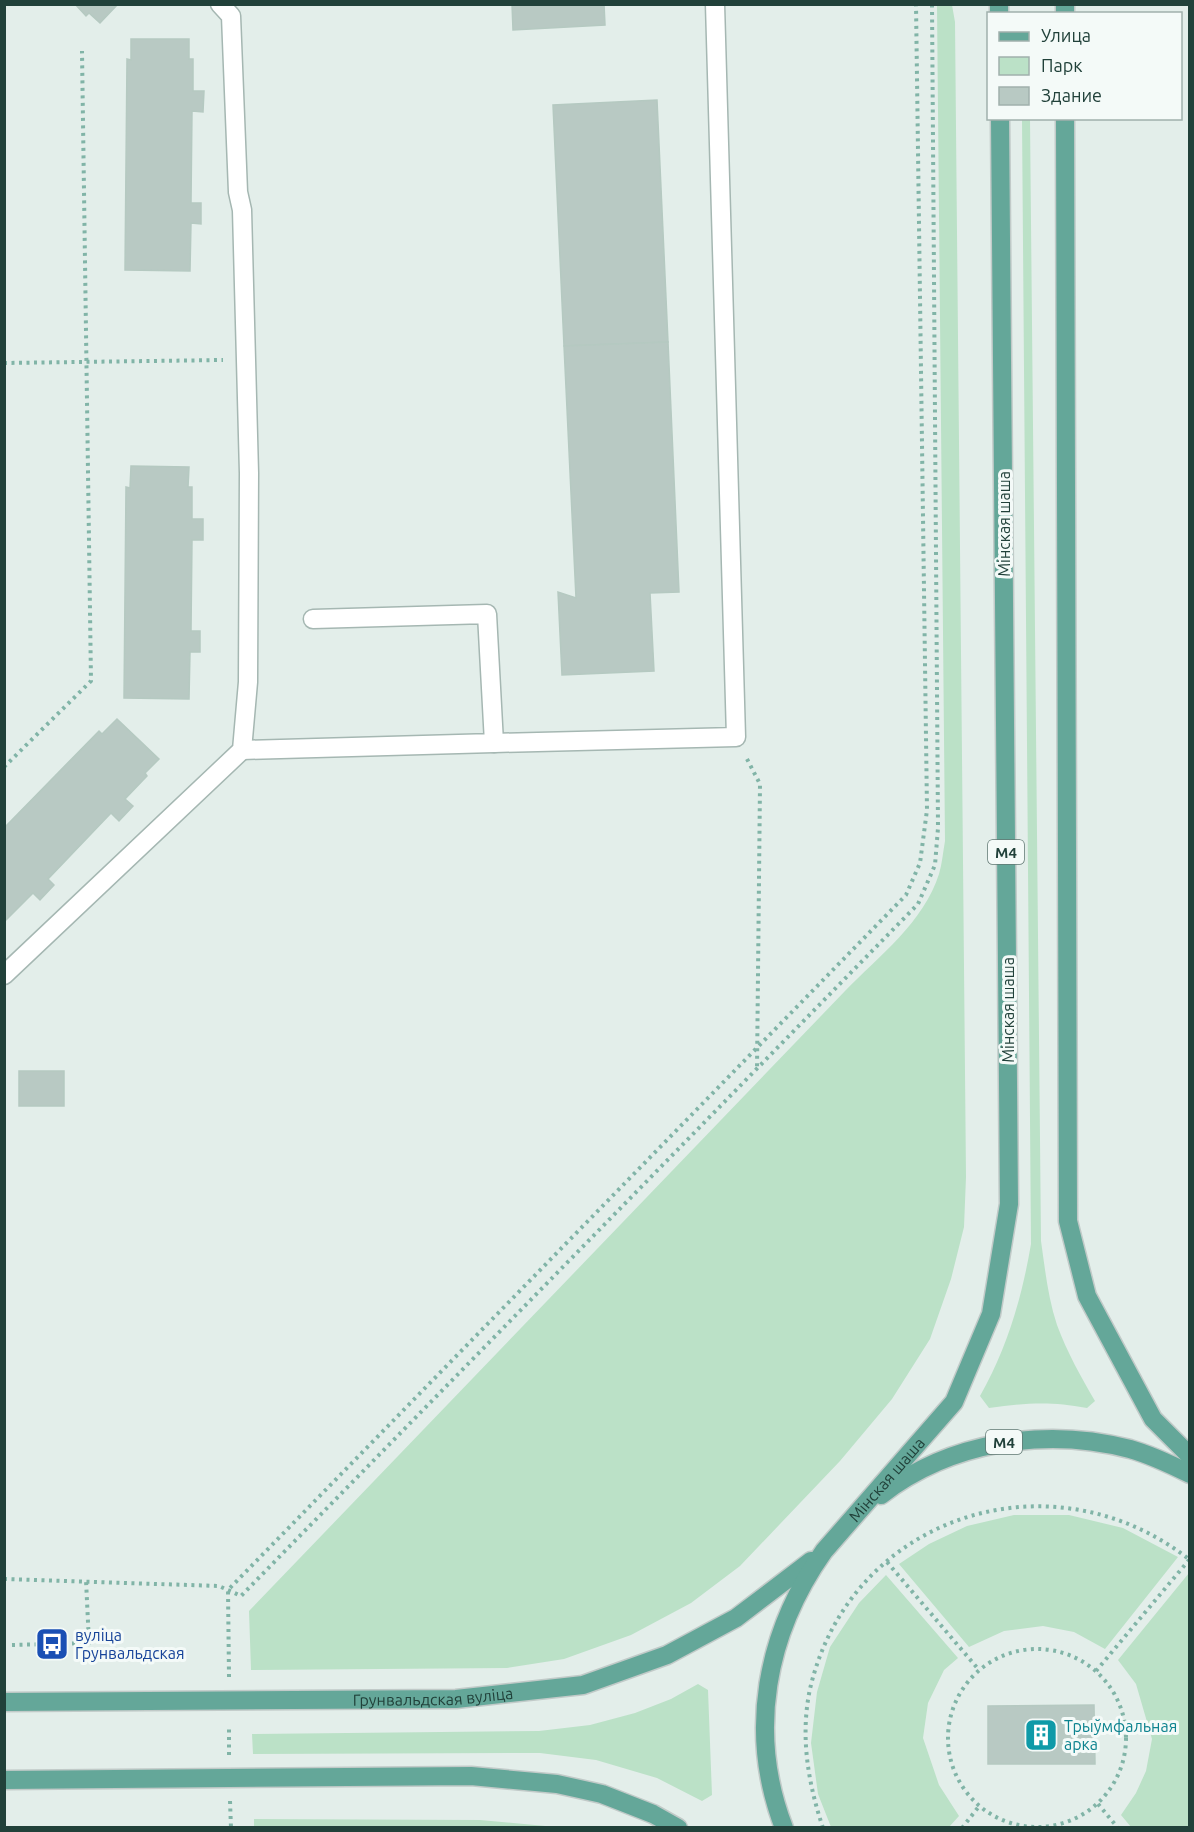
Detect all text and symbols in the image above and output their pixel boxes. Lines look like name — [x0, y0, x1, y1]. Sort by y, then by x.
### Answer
legend — [987, 12, 1182, 120]
text: Улица — [1041, 25, 1091, 45]
text: Парк — [1041, 55, 1082, 75]
text: Здание — [1041, 85, 1102, 105]
street label: Мінская шаша — [995, 471, 1013, 577]
road number: М4 — [988, 840, 1024, 864]
street label: Мінская шаша — [999, 957, 1017, 1063]
road number: М4 — [986, 1430, 1022, 1454]
street label: Мінская шаша — [845, 1434, 928, 1525]
bus stop icon: вуліца Грунвальдская — [34, 1626, 70, 1662]
place label: вуліца Грунвальдская — [75, 1626, 185, 1662]
street label: Грунвальдская вуліца — [353, 1684, 514, 1709]
building icon: Трыўмфальная арка — [1023, 1717, 1059, 1753]
place label: Трыўмфальная арка — [1064, 1717, 1177, 1753]

